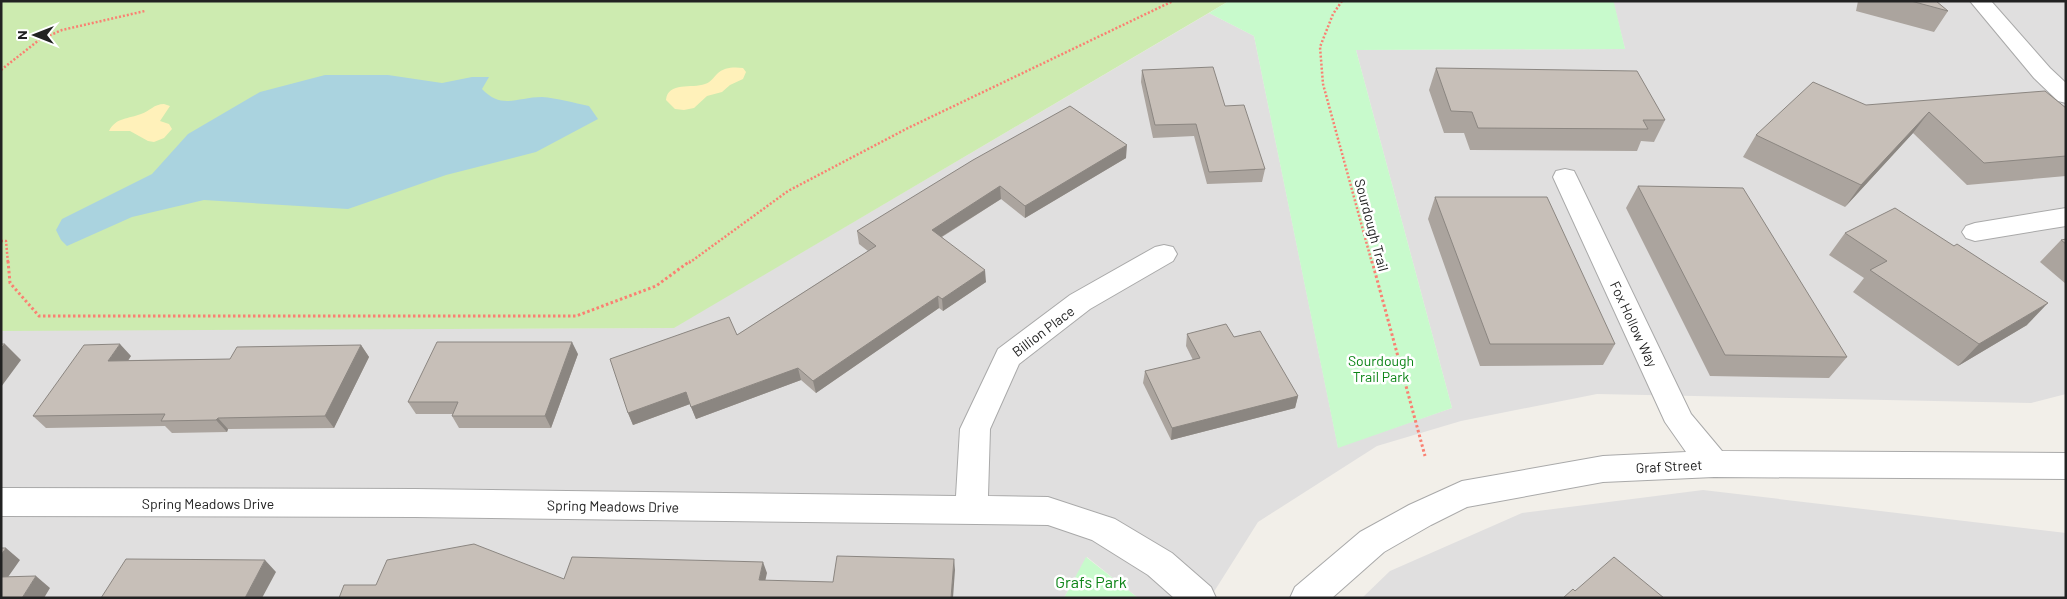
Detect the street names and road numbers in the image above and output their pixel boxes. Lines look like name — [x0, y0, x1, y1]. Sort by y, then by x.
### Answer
street label: Sourdough Trail — [1351, 177, 1393, 273]
street label: Fox Hollow Way — [1607, 278, 1662, 370]
street label: Billion Place — [1008, 302, 1078, 360]
street label: Graf Street — [1635, 456, 1703, 476]
street label: Spring Meadows Drive — [142, 495, 274, 512]
street label: Spring Meadows Drive — [547, 496, 679, 516]

